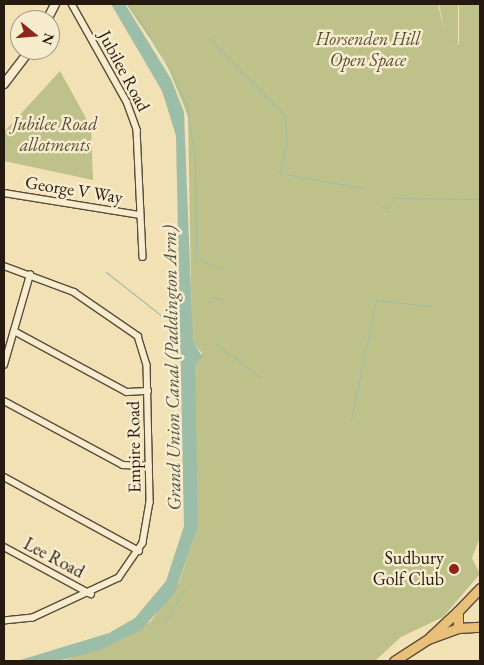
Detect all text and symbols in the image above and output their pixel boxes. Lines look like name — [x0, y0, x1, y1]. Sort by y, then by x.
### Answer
north arrow — [10, 10, 60, 60]
street label: Jubilee Road — [94, 27, 154, 115]
park label: Horsenden Hill Open Space — [316, 29, 420, 72]
text: N — [38, 31, 59, 47]
park label: Jubilee Road allotments — [12, 114, 98, 156]
street label: George V Way — [24, 172, 124, 208]
water label: Grand Union Canal (Paddington Arm) — [158, 225, 186, 511]
street label: Empire Road — [122, 401, 146, 493]
street label: Lee Road — [20, 533, 88, 583]
place label: Sudbury Golf Club — [373, 548, 444, 590]
marker: Sudbury Golf Club — [448, 563, 460, 575]

